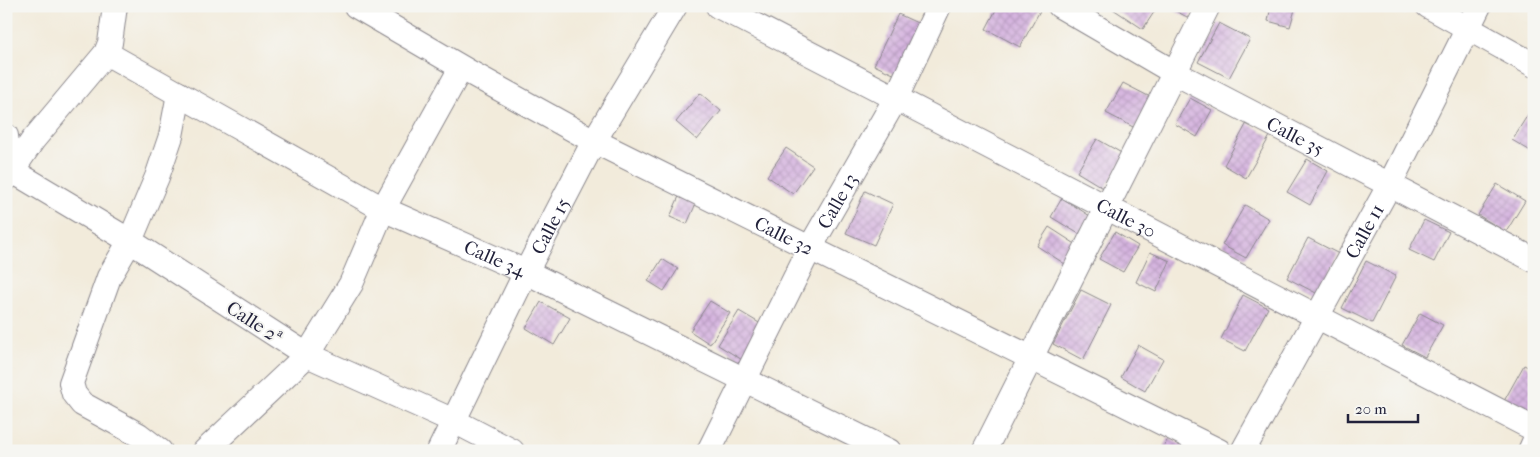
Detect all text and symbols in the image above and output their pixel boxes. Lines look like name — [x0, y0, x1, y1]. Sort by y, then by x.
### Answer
street label: Calle 35 — [1263, 113, 1327, 161]
street label: Calle 13 — [813, 170, 862, 233]
street label: Calle 15 — [527, 194, 575, 258]
street label: Calle 30 — [1093, 194, 1159, 243]
street label: Calle 11 — [1341, 200, 1389, 263]
street label: Calle 32 — [751, 212, 817, 260]
street label: Calle 34 — [460, 236, 529, 283]
street label: Calle 2ª — [222, 297, 287, 349]
scale bar — [1348, 392, 1418, 424]
text: 20 m — [1355, 400, 1387, 418]

